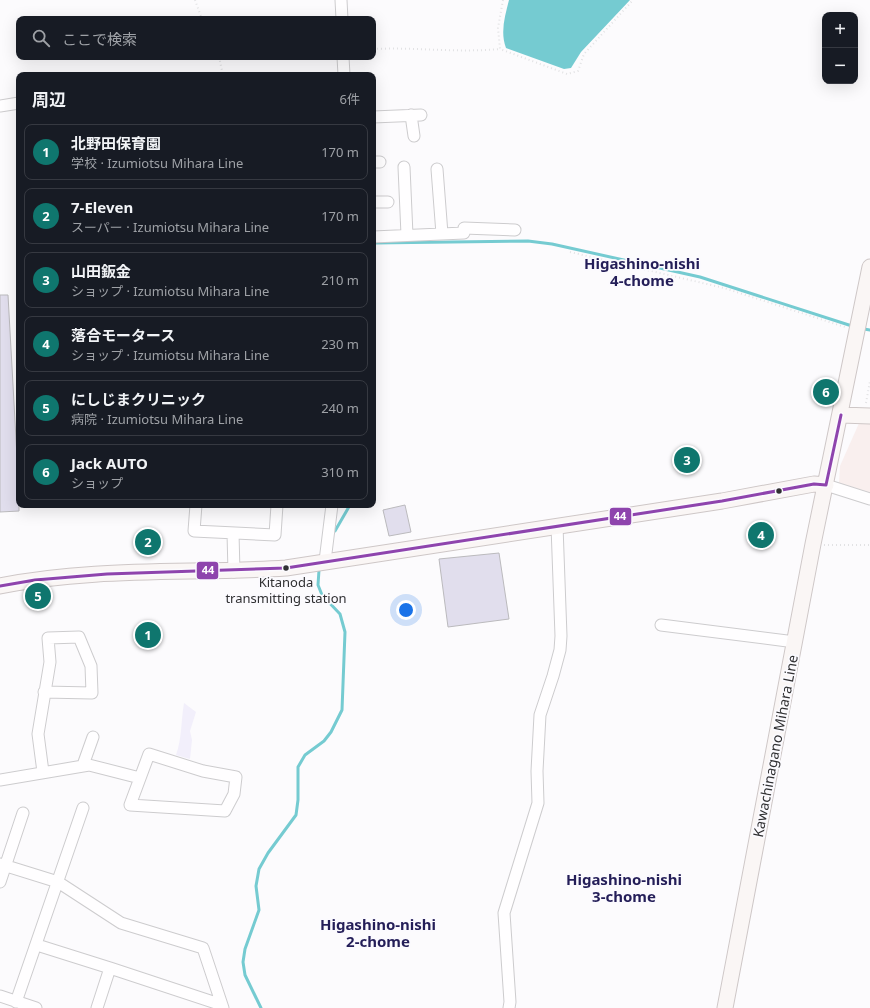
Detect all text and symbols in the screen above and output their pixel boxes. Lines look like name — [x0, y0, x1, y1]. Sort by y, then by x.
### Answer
map controls — [822, 12, 858, 84]
button: + — [822, 12, 858, 48]
search box — [16, 16, 376, 60]
icon: search — [30, 27, 52, 49]
text: ここで検索 — [62, 29, 137, 49]
button: − — [822, 48, 858, 84]
text: 周辺 — [32, 88, 66, 111]
text: 6件 — [340, 90, 360, 108]
text: 北野田保育園 — [71, 133, 161, 153]
text: 1 — [42, 143, 50, 161]
text: 170 m — [321, 143, 359, 161]
text: 学校 · Izumiotsu Mihara Line — [71, 154, 243, 172]
text: 7-Eleven — [71, 197, 133, 217]
text: 2 — [42, 207, 50, 225]
text: 170 m — [321, 207, 359, 225]
text: スーパー · Izumiotsu Mihara Line — [71, 218, 269, 236]
district label: Higashino-nishi 4-chome — [584, 253, 700, 290]
text: 山田鈑金 — [71, 261, 131, 281]
text: 3 — [42, 271, 50, 289]
text: 210 m — [321, 271, 359, 289]
text: ショップ · Izumiotsu Mihara Line — [71, 282, 269, 300]
text: 落合モータース — [71, 325, 175, 345]
text: 4 — [42, 335, 50, 353]
text: 230 m — [321, 335, 359, 353]
text: ショップ · Izumiotsu Mihara Line — [71, 346, 269, 364]
pin: 6 — [813, 377, 839, 407]
text: にしじまクリニック — [71, 389, 206, 409]
text: 5 — [42, 399, 50, 417]
text: 240 m — [321, 399, 359, 417]
text: 病院 · Izumiotsu Mihara Line — [71, 410, 243, 428]
pin: 3 — [674, 445, 700, 475]
text: Jack AUTO — [71, 453, 148, 473]
text: 6 — [42, 463, 50, 481]
text: 310 m — [321, 463, 359, 481]
text: ショップ — [71, 474, 123, 492]
unlabelled marker — [774, 486, 784, 496]
line badge: 44 — [609, 507, 632, 526]
text: 44 — [614, 508, 627, 523]
pin: 4 — [748, 520, 774, 550]
pin: 2 — [135, 527, 161, 557]
line badge: 44 — [196, 561, 219, 580]
text: 44 — [202, 562, 215, 577]
marker: Kitanoda transmitting station — [281, 563, 291, 573]
place label: Kitanoda transmitting station — [225, 573, 347, 607]
pin: 5 — [25, 581, 51, 611]
your location — [396, 600, 416, 620]
pin: 1 — [135, 620, 161, 650]
street label: Kawachinagano Mihara Line — [748, 653, 802, 839]
district label: Higashino-nishi 3-chome — [566, 869, 682, 906]
district label: Higashino-nishi 2-chome — [320, 914, 436, 951]

